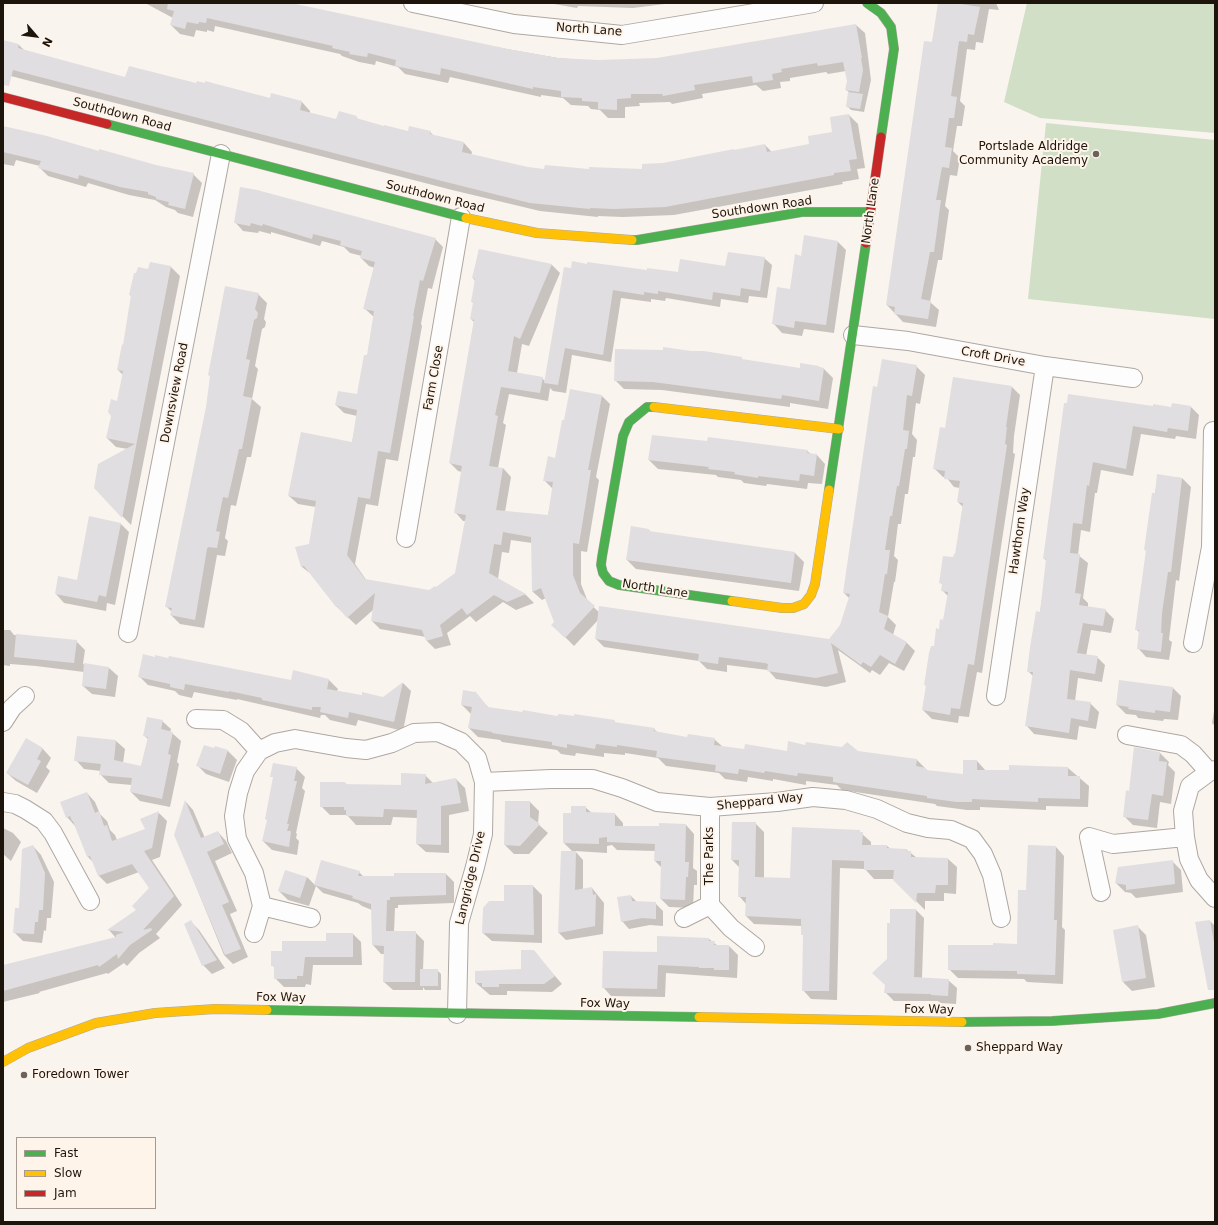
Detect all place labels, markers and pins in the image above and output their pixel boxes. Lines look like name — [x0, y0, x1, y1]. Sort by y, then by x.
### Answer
place label: Portslade Aldridge Community Academy — [959, 140, 1088, 168]
marker: Portslade Aldridge Community Academy — [1091, 149, 1101, 159]
place label: Sheppard Way — [976, 1041, 1063, 1055]
marker: Sheppard Way — [963, 1043, 973, 1053]
place label: Foredown Tower — [32, 1068, 129, 1082]
marker: Foredown Tower — [19, 1070, 29, 1080]

